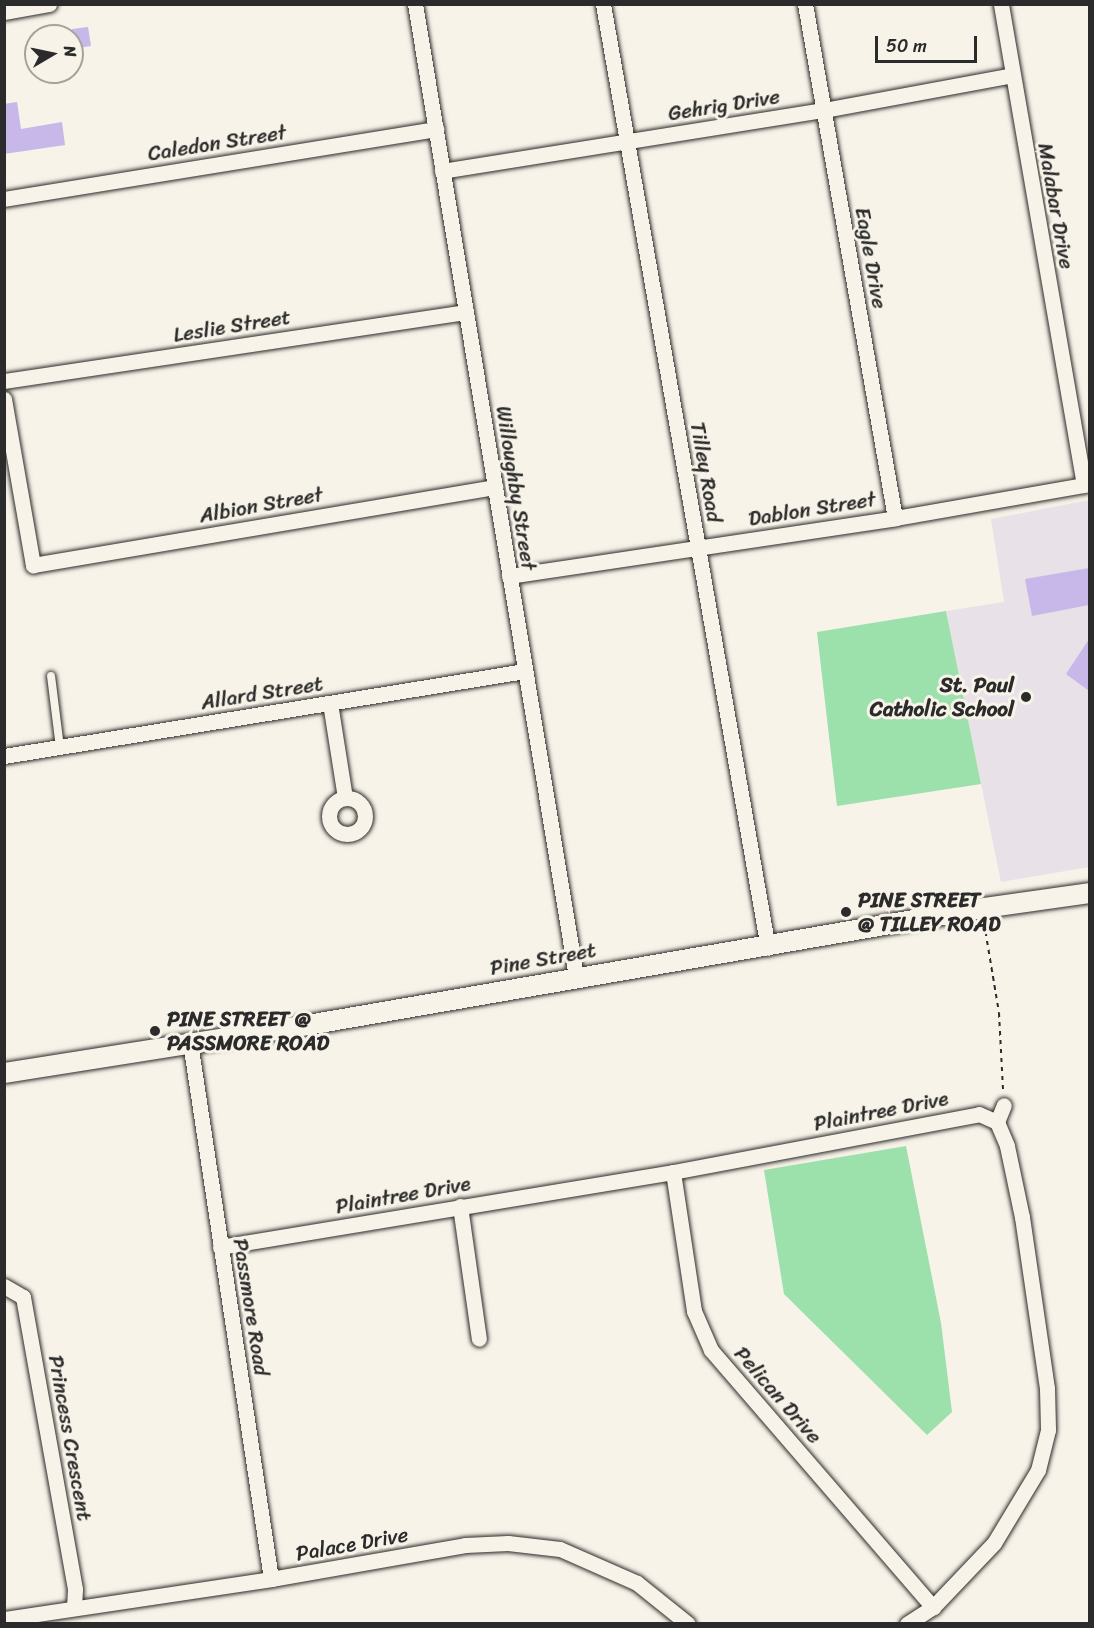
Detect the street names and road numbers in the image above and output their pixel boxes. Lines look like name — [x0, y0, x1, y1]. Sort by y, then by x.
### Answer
street label: Gehrig Drive — [666, 84, 782, 126]
street label: Caledon Street — [146, 120, 288, 166]
street label: Malabar Drive — [1033, 141, 1079, 271]
street label: Eagle Drive — [850, 205, 892, 311]
street label: Leslie Street — [171, 304, 293, 348]
street label: Willoughby Street — [491, 404, 541, 572]
street label: Tilley Road — [685, 420, 727, 524]
street label: Albion Street — [197, 482, 325, 528]
street label: Dablon Street — [746, 486, 878, 532]
street label: Allard Street — [200, 671, 324, 715]
street label: Pine Street — [488, 937, 598, 981]
street label: Plaintree Drive — [811, 1086, 951, 1136]
street label: Plaintree Drive — [333, 1171, 473, 1219]
street label: Passmore Road — [228, 1237, 274, 1377]
street label: Pelican Drive — [729, 1341, 827, 1449]
street label: Princess Crescent — [43, 1353, 97, 1523]
street label: Palace Drive — [294, 1522, 410, 1566]

